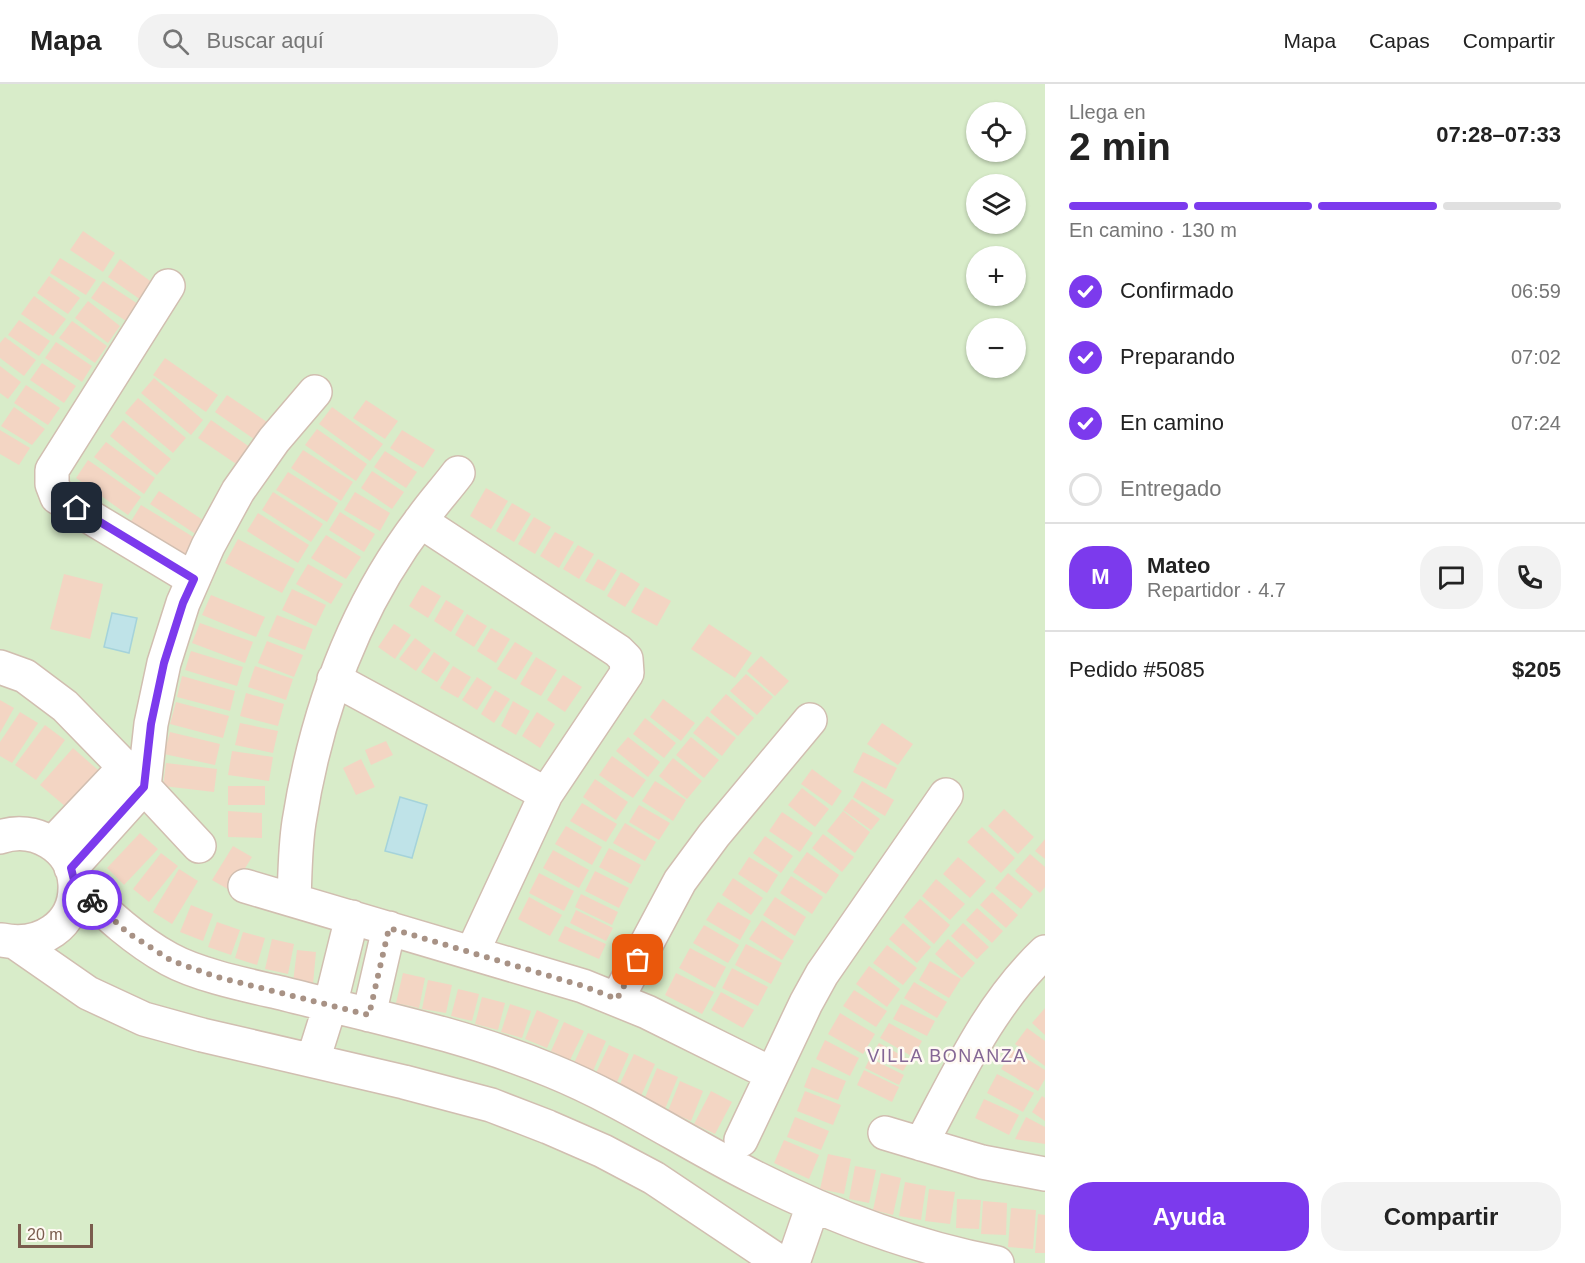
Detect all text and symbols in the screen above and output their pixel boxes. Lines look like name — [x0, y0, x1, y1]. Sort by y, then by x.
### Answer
search box — [138, 14, 558, 68]
text: Mapa — [30, 25, 102, 56]
icon: search — [159, 25, 192, 58]
text: Buscar aquí — [207, 28, 324, 53]
text: Mapa — [1284, 29, 1336, 52]
text: Capas — [1369, 29, 1430, 52]
text: Compartir — [1463, 29, 1555, 52]
text: Llega en — [1069, 101, 1146, 123]
map controls — [966, 102, 1026, 378]
button: locate — [966, 102, 1026, 162]
text: 07:28–07:33 — [1436, 122, 1561, 147]
text: 2 min — [1069, 125, 1171, 168]
button: layers — [966, 174, 1026, 234]
text: En camino · 130 m — [1069, 219, 1237, 241]
button: + — [966, 246, 1026, 306]
icon: check — [1069, 275, 1102, 308]
text: Confirmado — [1120, 278, 1234, 303]
text: 06:59 — [1511, 280, 1561, 302]
button: − — [966, 318, 1026, 378]
icon: check — [1069, 341, 1102, 374]
text: Preparando — [1120, 344, 1235, 369]
text: 07:02 — [1511, 346, 1561, 368]
icon: check — [1069, 407, 1102, 440]
text: En camino — [1120, 410, 1224, 435]
text: 07:24 — [1511, 412, 1561, 434]
text: Entregado — [1120, 476, 1222, 501]
pin — [51, 482, 102, 533]
icon: home — [60, 491, 93, 524]
button: chat — [1420, 546, 1483, 609]
button: phone — [1498, 546, 1561, 609]
text: Mateo — [1147, 553, 1211, 578]
text: M — [1091, 564, 1110, 589]
text: Repartidor · 4.7 — [1147, 579, 1286, 601]
text: Pedido #5085 — [1069, 657, 1205, 682]
text: $205 — [1512, 657, 1561, 682]
courier — [62, 870, 122, 930]
icon: bike — [76, 884, 109, 917]
pin — [612, 934, 663, 985]
icon: bag — [621, 943, 654, 976]
district label: VILLA BONANZA — [867, 1046, 1027, 1066]
button: Ayuda — [1069, 1182, 1309, 1251]
button: Compartir — [1321, 1182, 1561, 1251]
scale bar — [18, 1221, 93, 1248]
text: 20 m — [27, 1226, 63, 1243]

